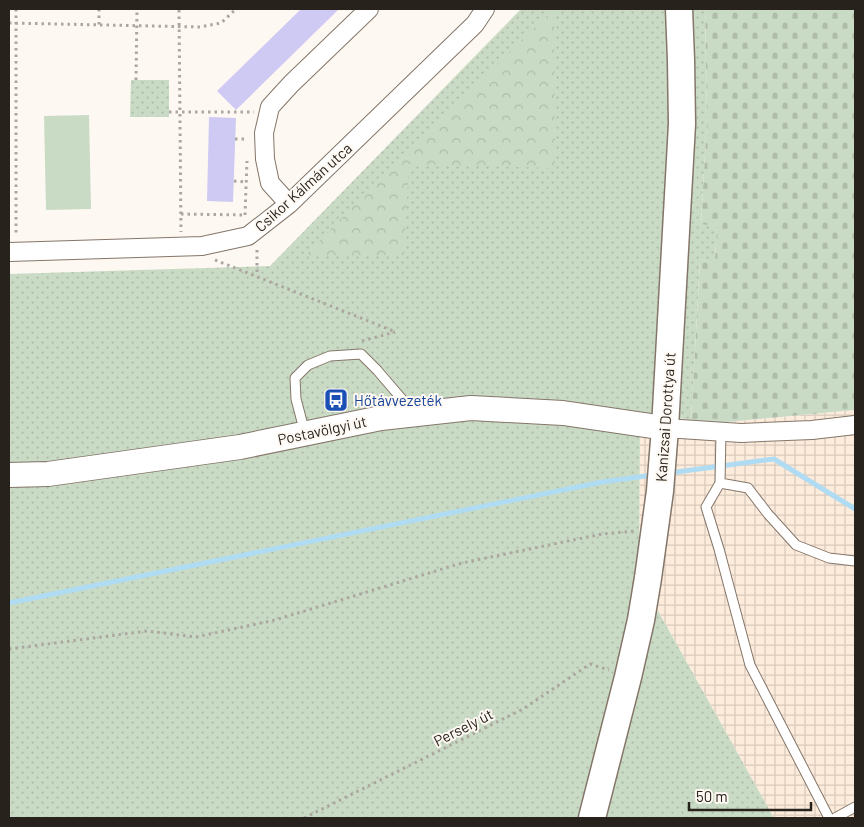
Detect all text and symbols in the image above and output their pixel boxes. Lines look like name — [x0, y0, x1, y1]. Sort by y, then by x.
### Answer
street label: Csikor Kálmán utca — [251, 139, 355, 235]
street label: Kanizsai Dorottya út — [651, 352, 679, 482]
bus stop icon: Hőtávvezeték — [323, 387, 349, 413]
place label: Hőtávvezeték — [354, 391, 443, 409]
street label: Postavölgyi út — [276, 412, 368, 448]
street label: Persely út — [430, 704, 496, 750]
scale bar — [689, 780, 812, 812]
text: 50 m — [696, 787, 728, 805]

